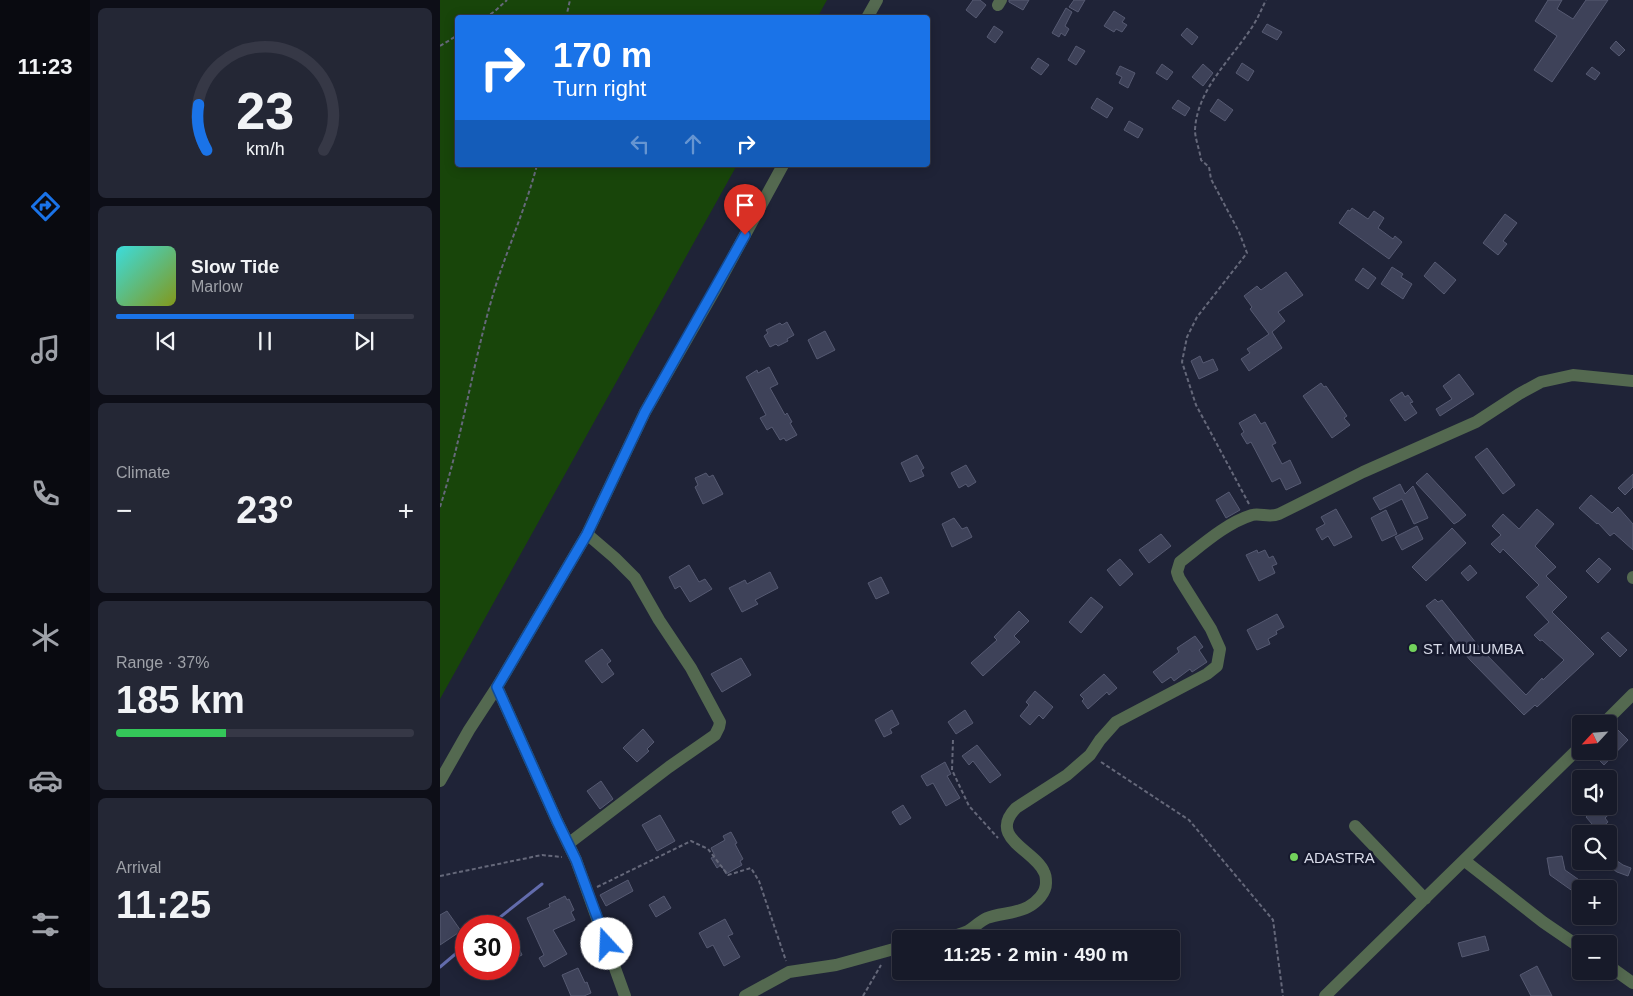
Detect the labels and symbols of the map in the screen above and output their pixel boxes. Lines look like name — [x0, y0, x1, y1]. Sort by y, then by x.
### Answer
pin — [724, 184, 766, 235]
place label: ST. MULUMBA — [1423, 640, 1524, 657]
marker: ST. MULUMBA — [1407, 642, 1419, 654]
north arrow — [1572, 715, 1618, 760]
place label: ADASTRA — [1304, 849, 1375, 866]
marker: ADASTRA — [1288, 851, 1300, 863]
speed limit sign: 30 — [455, 915, 520, 980]
position arrow — [580, 917, 632, 969]

